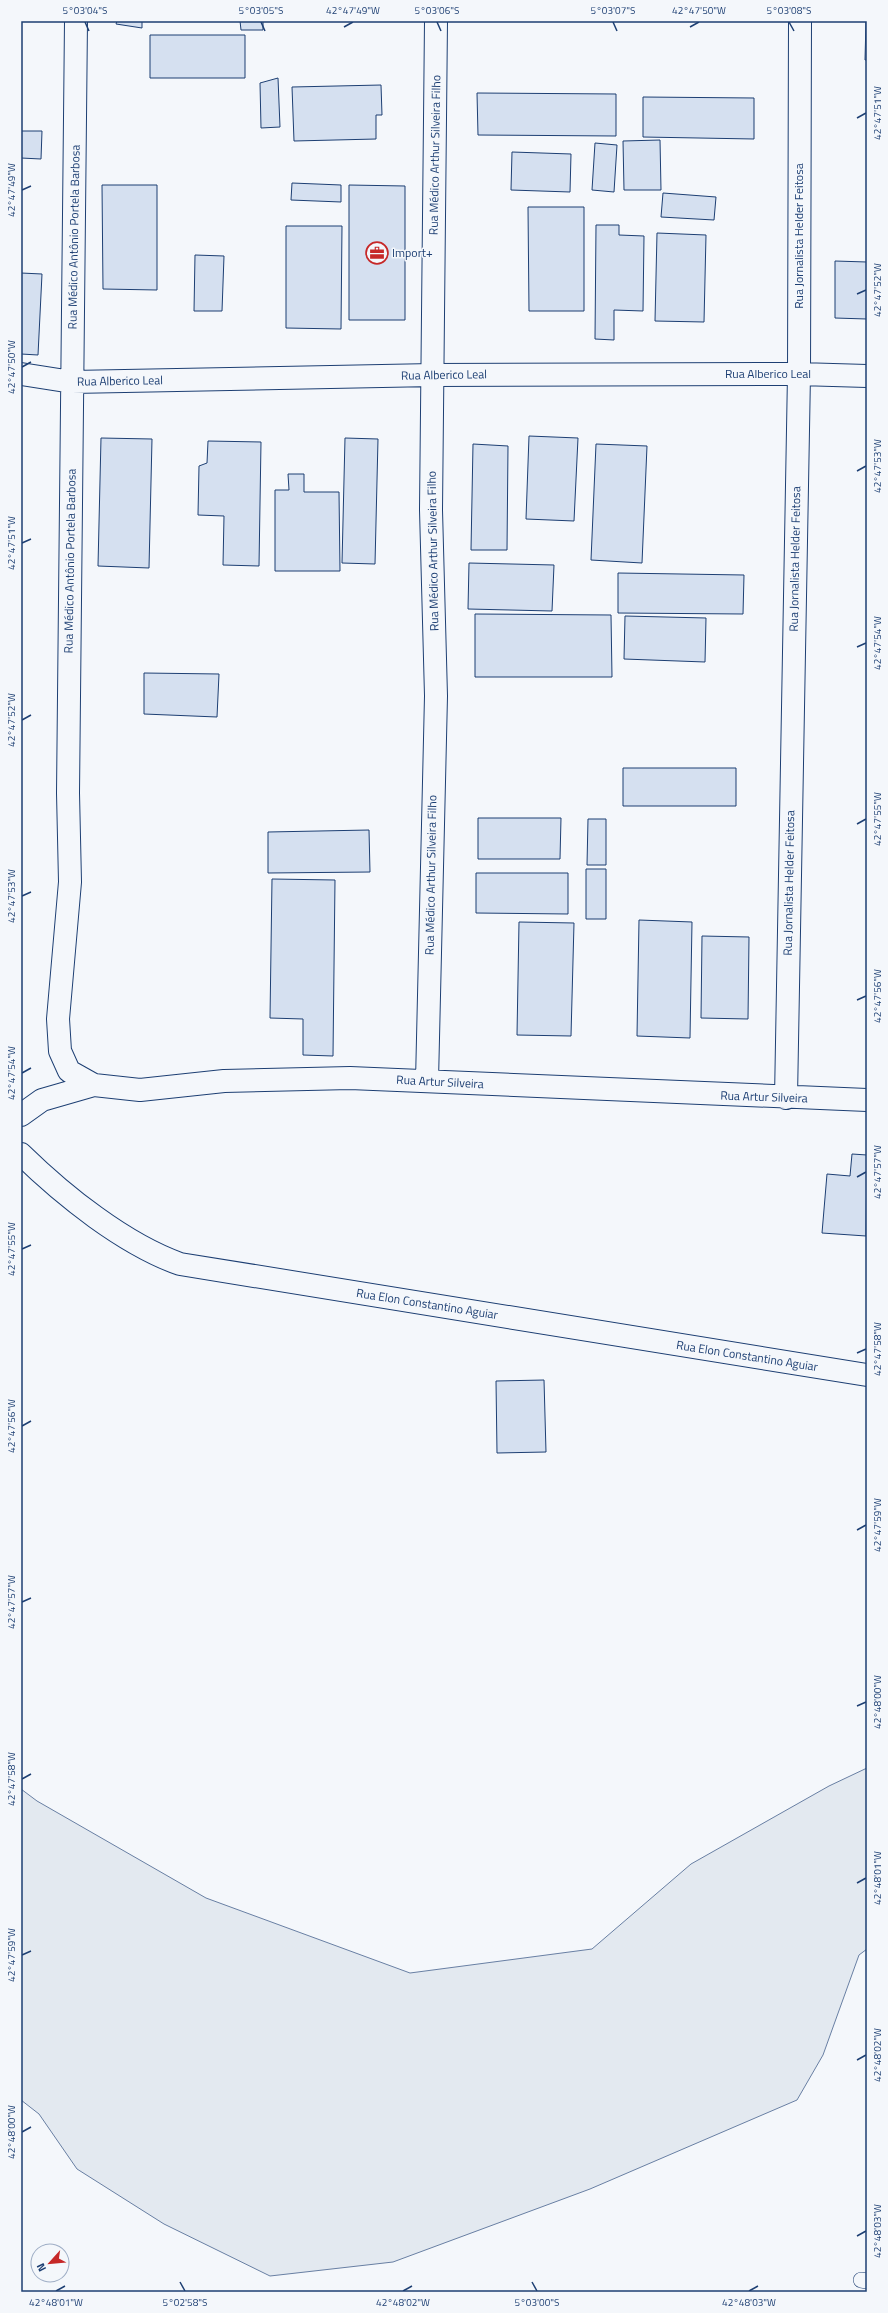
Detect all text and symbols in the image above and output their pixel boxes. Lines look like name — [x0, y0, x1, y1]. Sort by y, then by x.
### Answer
text: 5°03'04"S — [63, 3, 107, 18]
text: 5°03'05"S — [239, 3, 283, 18]
text: 42°47'49"W — [326, 3, 380, 18]
text: 5°03'06"S — [415, 3, 459, 18]
text: 5°03'07"S — [591, 3, 635, 18]
text: 42°47'50"W — [672, 3, 726, 18]
text: 5°03'08"S — [767, 3, 811, 18]
street label: Rua Médico Arthur Silveira Filho — [424, 75, 445, 235]
text: 42°47'51"W — [870, 86, 885, 140]
street label: Rua Médico Antônio Portela Barbosa — [62, 144, 85, 330]
text: 42°47'49"W — [4, 163, 19, 217]
street label: Rua Jornalista Helder Feitosa — [789, 163, 808, 309]
office icon: Import+ — [364, 240, 390, 266]
place label: Import+ — [392, 243, 433, 262]
text: 42°47'52"W — [870, 263, 885, 317]
text: 42°47'50"W — [4, 340, 19, 394]
street label: Rua Alberico Leal — [401, 364, 487, 385]
street label: Rua Alberico Leal — [725, 364, 811, 383]
street label: Rua Alberico Leal — [77, 370, 163, 391]
text: 42°47'53"W — [870, 439, 885, 493]
street label: Rua Médico Antônio Portela Barbosa — [58, 468, 81, 654]
street label: Rua Médico Arthur Silveira Filho — [422, 471, 443, 631]
street label: Rua Jornalista Helder Feitosa — [784, 486, 805, 632]
text: 42°47'51"W — [4, 516, 19, 570]
text: 42°47'54"W — [870, 616, 885, 670]
text: 42°47'52"W — [4, 693, 19, 747]
text: 42°47'55"W — [870, 792, 885, 846]
street label: Rua Médico Arthur Silveira Filho — [420, 795, 441, 955]
street label: Rua Jornalista Helder Feitosa — [778, 810, 799, 956]
text: 42°47'53"W — [4, 869, 19, 923]
text: 42°47'56"W — [870, 969, 885, 1023]
text: 42°47'54"W — [4, 1046, 19, 1100]
street label: Rua Artur Silveira — [396, 1070, 484, 1093]
street label: Rua Artur Silveira — [720, 1085, 808, 1108]
text: 42°47'57"W — [870, 1145, 885, 1199]
text: 42°47'55"W — [4, 1222, 19, 1276]
street label: Rua Elon Constantino Aguiar — [355, 1283, 499, 1324]
text: 42°47'58"W — [870, 1322, 885, 1376]
street label: Rua Elon Constantino Aguiar — [675, 1335, 819, 1376]
text: 42°47'56"W — [4, 1399, 19, 1453]
text: 42°47'59"W — [870, 1498, 885, 1552]
text: 42°47'57"W — [4, 1575, 19, 1629]
text: 42°48'00"W — [870, 1675, 885, 1729]
text: 42°47'58"W — [4, 1752, 19, 1806]
text: 42°48'01"W — [870, 1851, 885, 1905]
text: 42°47'59"W — [4, 1928, 19, 1982]
text: 42°48'02"W — [870, 2028, 885, 2082]
text: 42°48'00"W — [4, 2105, 19, 2159]
text: 42°48'03"W — [870, 2204, 885, 2258]
north arrow — [30, 2243, 70, 2283]
text: N — [32, 2261, 50, 2275]
text: 42°48'01"W — [29, 2295, 83, 2310]
text: 5°02'58"S — [163, 2295, 207, 2310]
text: 42°48'02"W — [376, 2295, 430, 2310]
text: 5°03'00"S — [515, 2295, 559, 2310]
text: 42°48'03"W — [722, 2295, 776, 2310]

